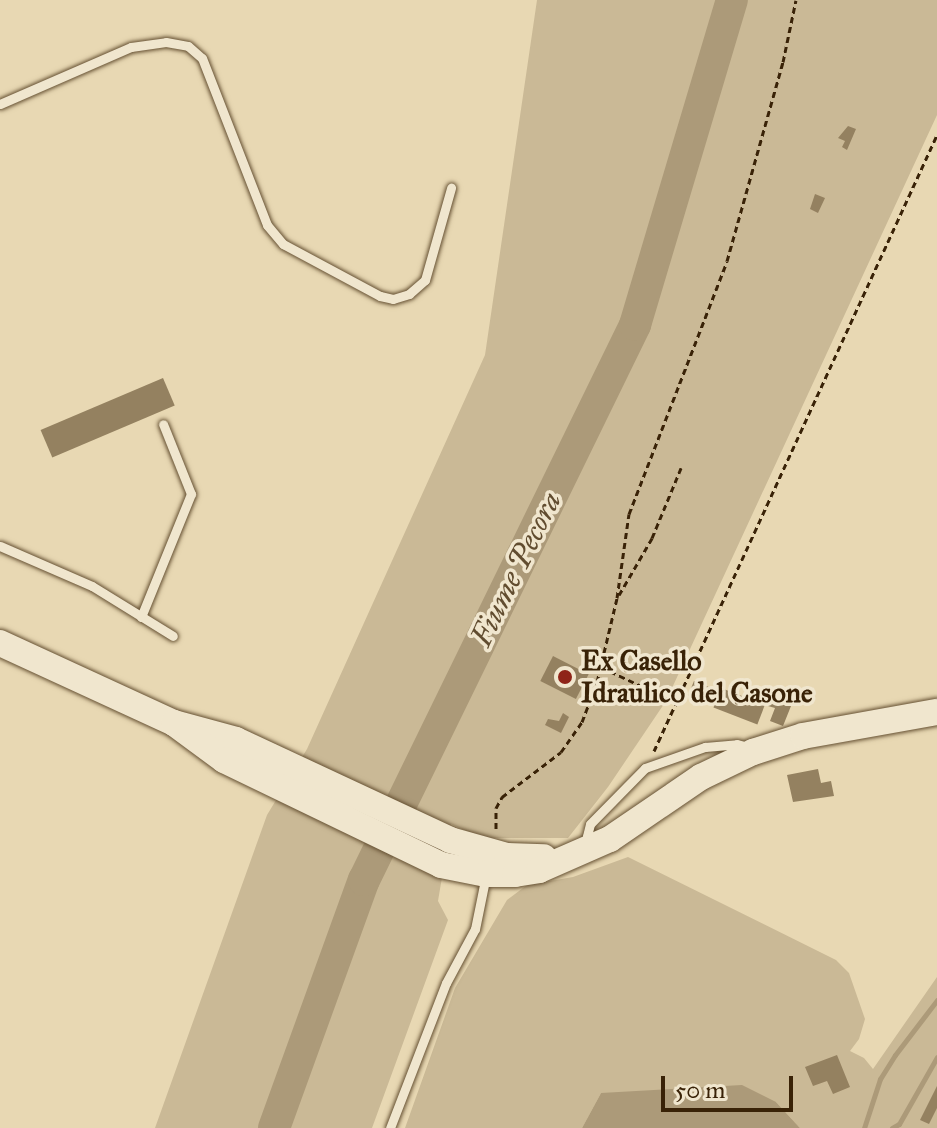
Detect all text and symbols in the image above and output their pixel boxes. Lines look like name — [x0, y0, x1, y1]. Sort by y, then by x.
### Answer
water label: Fiume Pecora — [463, 486, 569, 652]
place label: Ex Casello Idraulico del Casone — [581, 644, 813, 710]
marker: Ex Casello Idraulico del Casone — [556, 668, 574, 686]
scale bar — [665, 1060, 797, 1110]
text: 50 m — [675, 1075, 725, 1105]

